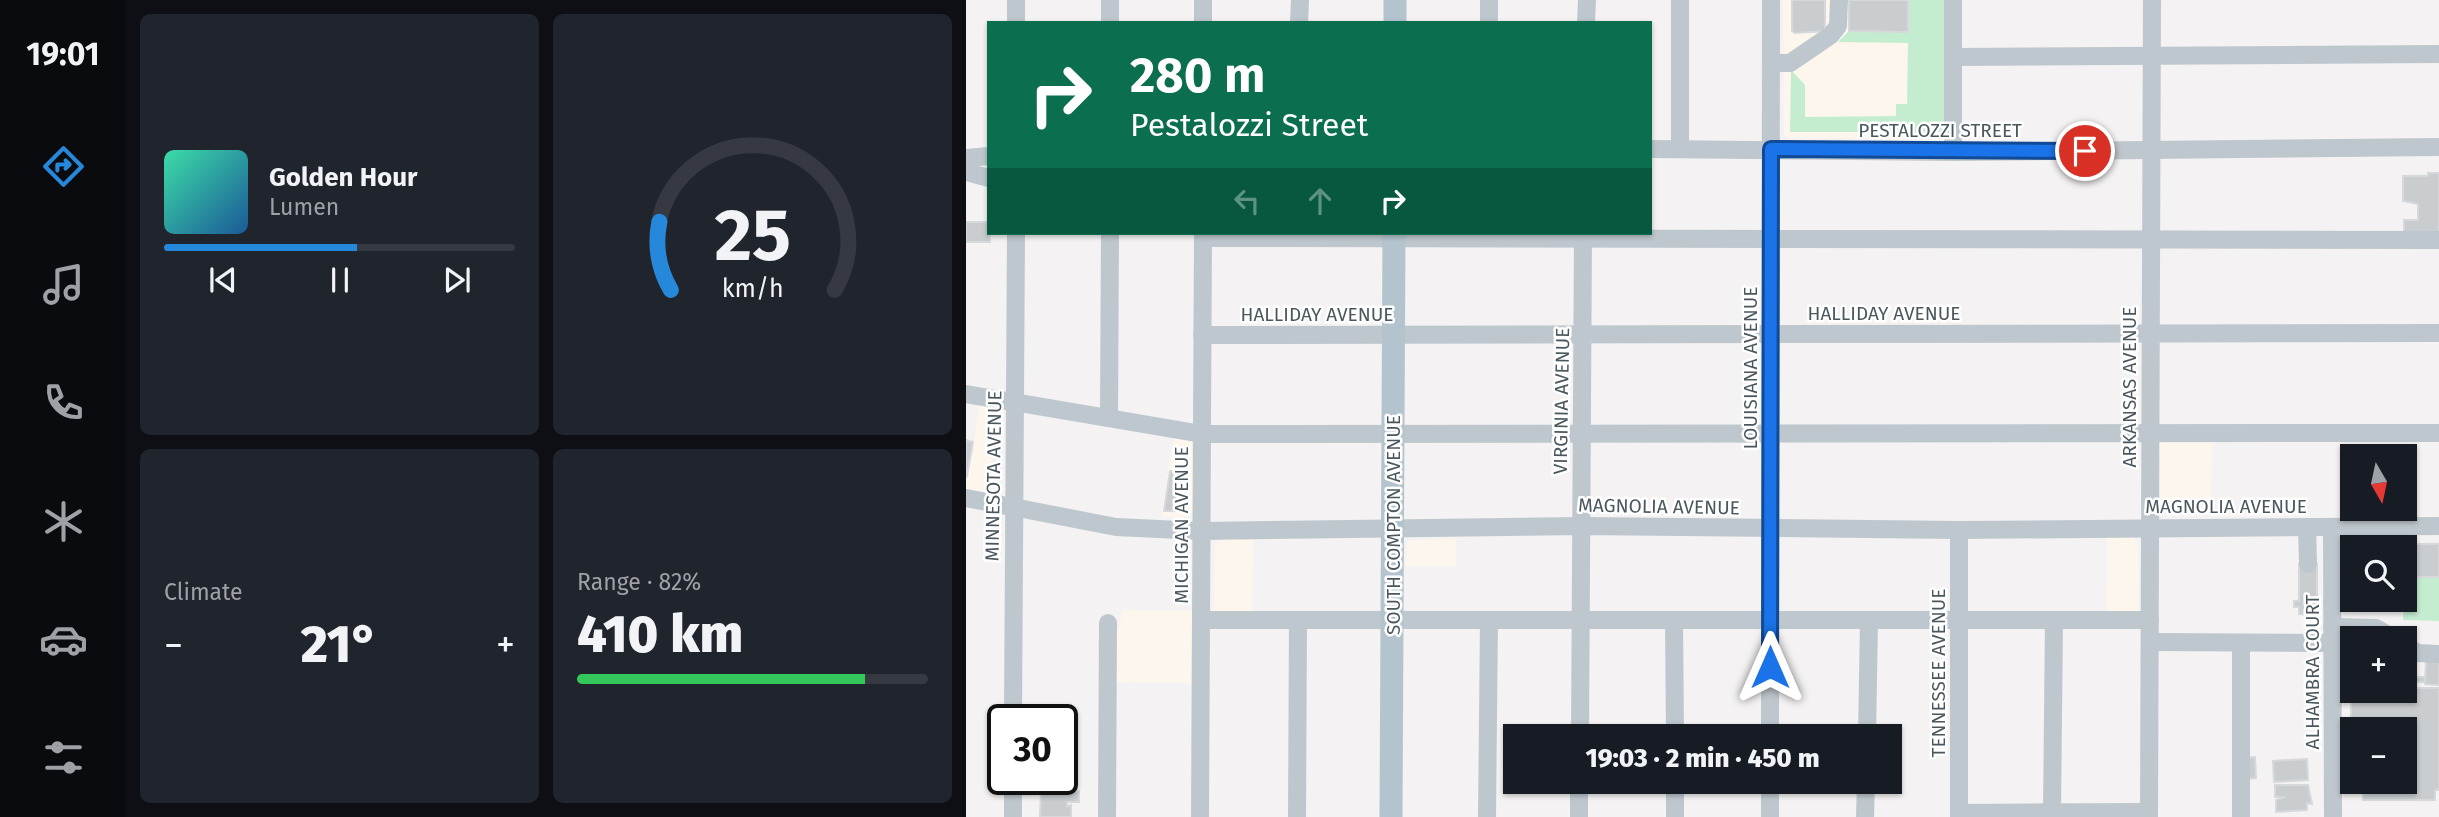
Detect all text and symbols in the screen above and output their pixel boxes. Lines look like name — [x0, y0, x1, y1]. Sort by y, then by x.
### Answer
text: 19:01 — [26, 35, 100, 73]
text: 280 m — [1130, 46, 1266, 105]
icon: right — [1015, 49, 1106, 140]
text: Pestalozzi Street — [1130, 106, 1368, 144]
street label: PESTALOZZI STREET — [1858, 119, 2022, 142]
pin — [2055, 121, 2115, 181]
icon: arrive — [2066, 132, 2104, 170]
icon: directions — [39, 142, 88, 191]
text: Golden Hour — [269, 162, 417, 193]
icon: left — [1228, 182, 1266, 220]
icon: ahead — [1301, 182, 1339, 220]
icon: right — [1374, 182, 1412, 220]
text: Lumen — [269, 193, 339, 221]
text: 25 — [714, 193, 791, 280]
icon: music — [39, 260, 88, 309]
icon: previous — [204, 261, 242, 299]
icon: pause — [321, 261, 359, 299]
icon: next — [438, 261, 476, 299]
text: km/h — [722, 274, 783, 304]
street label: LOUISIANA AVENUE — [1739, 287, 1762, 449]
street label: HALLIDAY AVENUE — [1808, 302, 1960, 325]
street label: HALLIDAY AVENUE — [1241, 303, 1393, 326]
street label: ARKANSAS AVENUE — [2118, 306, 2141, 468]
street label: VIRGINIA AVENUE — [1549, 327, 1574, 475]
icon: phone — [39, 378, 88, 427]
street label: MINNESOTA AVENUE — [981, 390, 1006, 562]
street label: SOUTH COMPTON AVENUE — [1382, 415, 1405, 635]
north arrow — [2340, 444, 2417, 522]
map controls — [2340, 444, 2417, 794]
street label: MICHIGAN AVENUE — [1170, 446, 1193, 604]
street label: MAGNOLIA AVENUE — [1578, 494, 1740, 519]
street label: MAGNOLIA AVENUE — [2145, 495, 2307, 518]
icon: climate — [39, 497, 88, 546]
button: search — [2340, 535, 2417, 612]
text: Range · 82% — [577, 568, 701, 596]
text: Climate — [164, 578, 243, 606]
street label: TENNESSEE AVENUE — [1927, 589, 1950, 757]
street label: ALHAMBRA COURT — [2301, 594, 2324, 749]
text: 410 km — [577, 603, 743, 666]
text: 21° — [301, 613, 378, 676]
icon: car — [39, 615, 88, 664]
text: − — [164, 622, 183, 668]
text: + — [496, 622, 515, 668]
button: + — [2340, 626, 2417, 703]
position arrow — [1733, 630, 1807, 704]
speed limit sign: 30 — [987, 704, 1078, 795]
button: − — [2340, 717, 2417, 794]
icon: filters — [39, 733, 88, 782]
text: 19:03 · 2 min · 450 m — [1585, 743, 1820, 774]

